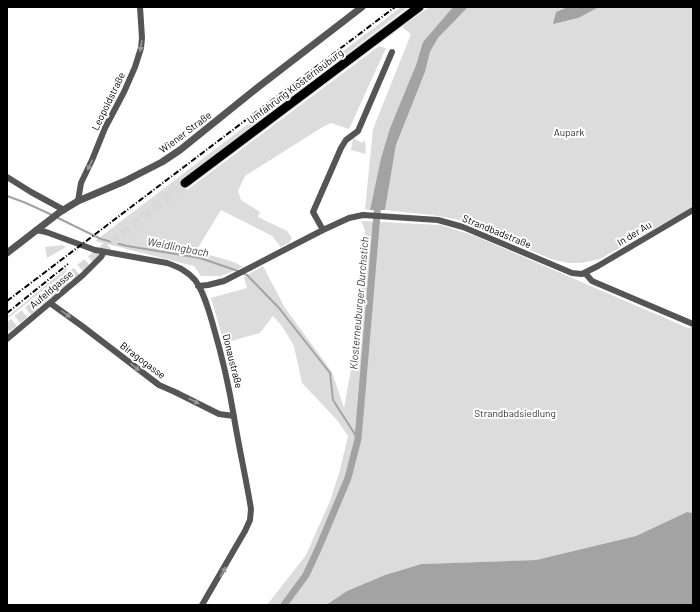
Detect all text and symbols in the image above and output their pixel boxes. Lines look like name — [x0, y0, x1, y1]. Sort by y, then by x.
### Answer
one-way arrow — [138, 40, 144, 52]
street label: Umfahrung Klosterneuburg — [245, 46, 345, 126]
street label: Leopoldstraße — [89, 70, 127, 132]
street label: Wiener Straße — [157, 109, 213, 155]
park label: Aupark — [554, 126, 584, 138]
one-way arrow — [87, 159, 93, 170]
street label: Strandbadstraße — [461, 212, 533, 250]
street label: In der Au — [615, 218, 653, 248]
water label: Weidlingbach — [146, 234, 210, 259]
water label: Klosterneuburger Durchstich — [346, 236, 371, 370]
street label: Aufeldgasse — [27, 267, 75, 311]
one-way arrow — [60, 310, 71, 318]
street label: Donaustraße — [220, 333, 246, 389]
street label: Biragogasse — [118, 339, 168, 381]
one-way arrow — [129, 362, 140, 371]
one-way arrow — [188, 398, 199, 404]
park label: Strandbadsiedlung — [474, 407, 556, 419]
one-way arrow — [219, 566, 226, 578]

